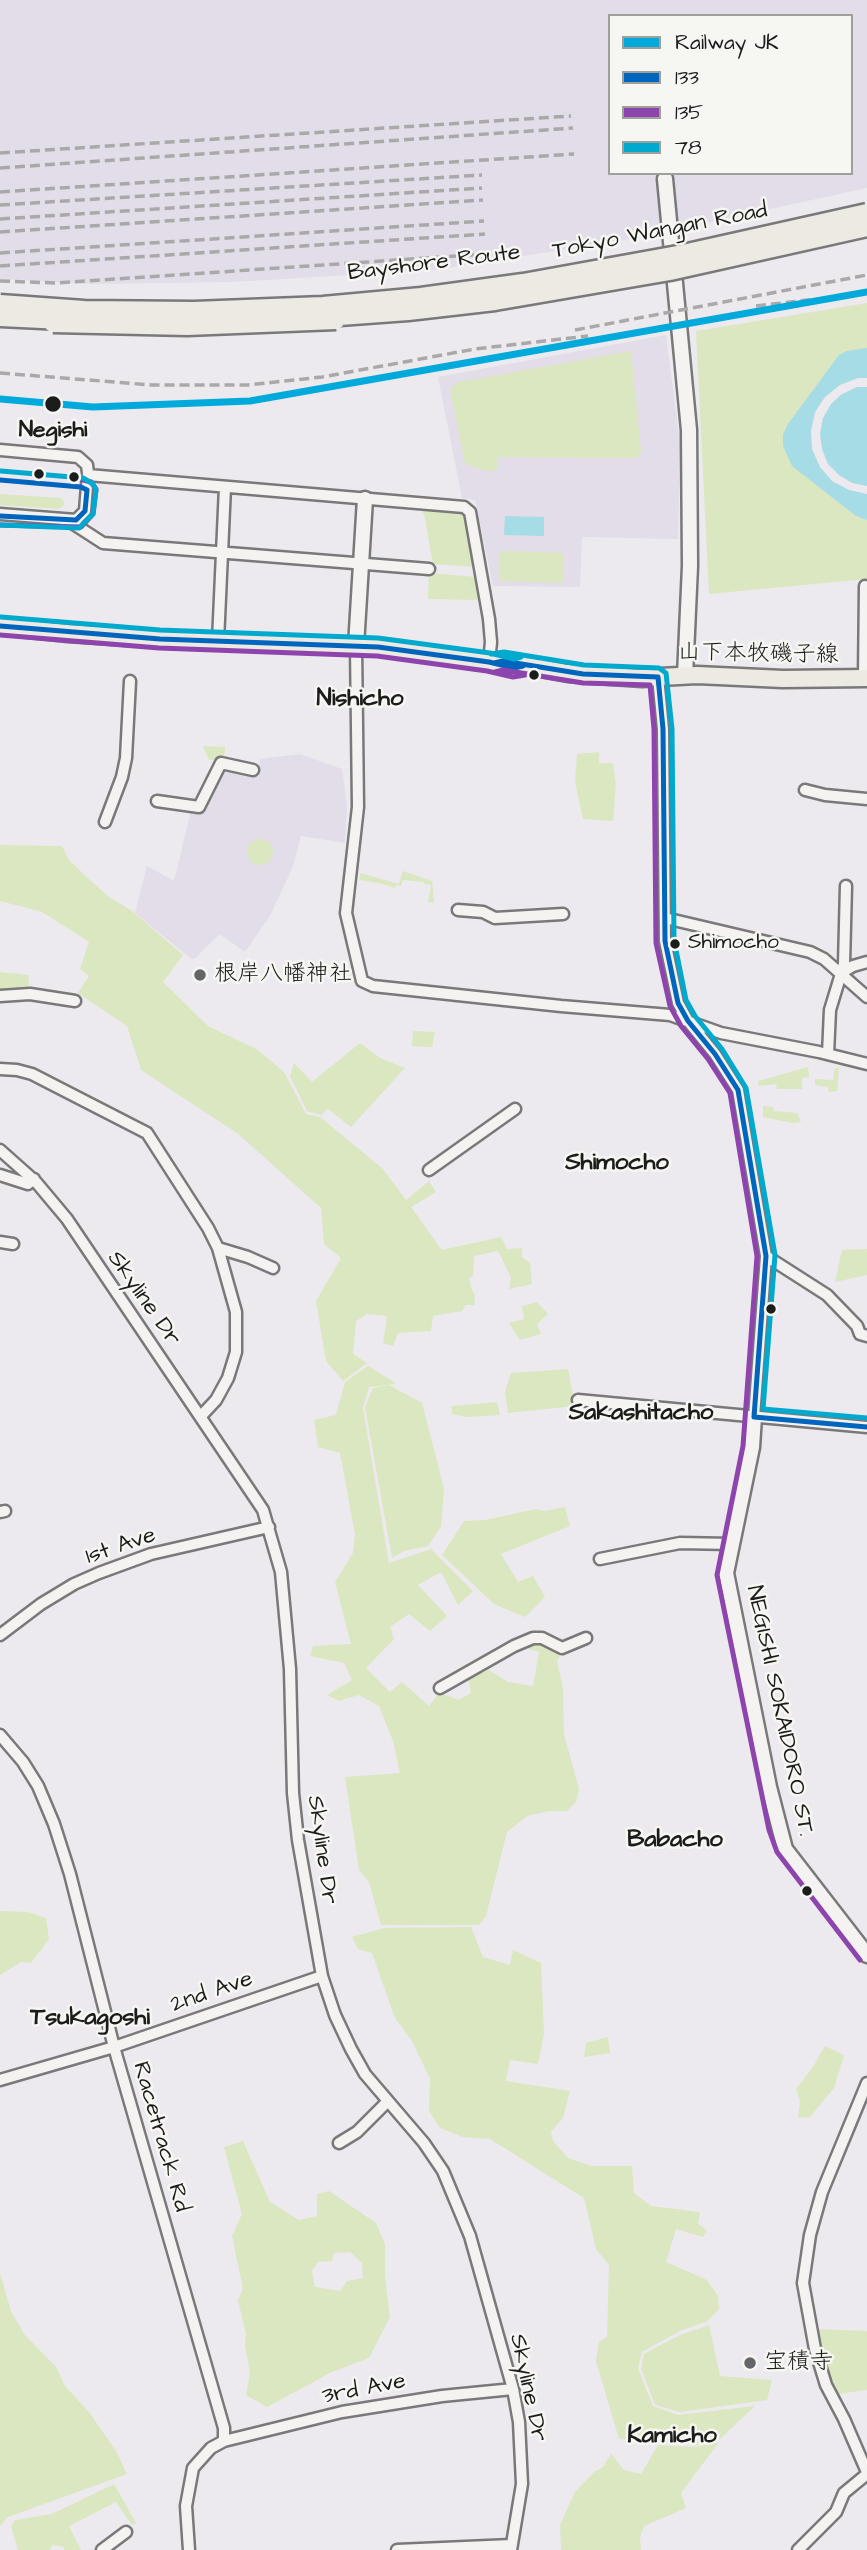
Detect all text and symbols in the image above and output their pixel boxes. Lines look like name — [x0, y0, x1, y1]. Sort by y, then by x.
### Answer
legend — [608, 14, 853, 175]
text: Railway JK — [675, 28, 779, 57]
text: 133 — [675, 63, 699, 92]
text: 135 — [675, 98, 703, 127]
text: 78 — [675, 133, 702, 162]
street label: Tokyo Wangan Road — [550, 198, 770, 266]
street label: Bayshore Route — [346, 240, 522, 288]
marker: Negishi — [43, 394, 63, 414]
place label: Negishi — [19, 417, 87, 445]
unlabelled marker — [32, 467, 46, 481]
unlabelled marker — [67, 470, 81, 484]
street label: 山下本牧磯子線 — [677, 640, 839, 670]
unlabelled marker — [527, 668, 541, 682]
district label: Nishicho — [317, 686, 403, 714]
place label: Shimocho — [688, 931, 779, 957]
marker: Shimocho — [668, 937, 682, 951]
place label: 根岸八幡神社 — [214, 961, 352, 989]
marker: 根岸八幡神社 — [192, 967, 208, 983]
district label: Shimocho — [565, 1150, 669, 1178]
street label: Skyline Dr — [100, 1246, 186, 1352]
unlabelled marker — [764, 1302, 778, 1316]
district label: Sakashitacho — [569, 1400, 713, 1428]
street label: 1st Ave — [82, 1522, 160, 1572]
street label: NEGISHI SOKAIDORO ST. — [739, 1583, 819, 1839]
street label: Skyline Dr — [300, 1794, 342, 1906]
district label: Babacho — [627, 1827, 723, 1855]
unlabelled marker — [800, 1884, 814, 1898]
street label: 2nd Ave — [167, 1966, 257, 2020]
district label: Tsukagoshi — [30, 2005, 150, 2033]
street label: Racetrack Rd — [125, 2059, 195, 2215]
street label: Skyline Dr — [502, 2332, 552, 2444]
place label: 宝積寺 — [764, 2349, 833, 2377]
marker: 宝積寺 — [742, 2355, 758, 2371]
street label: 3rd Ave — [320, 2368, 408, 2412]
district label: Kamicho — [627, 2423, 717, 2451]

